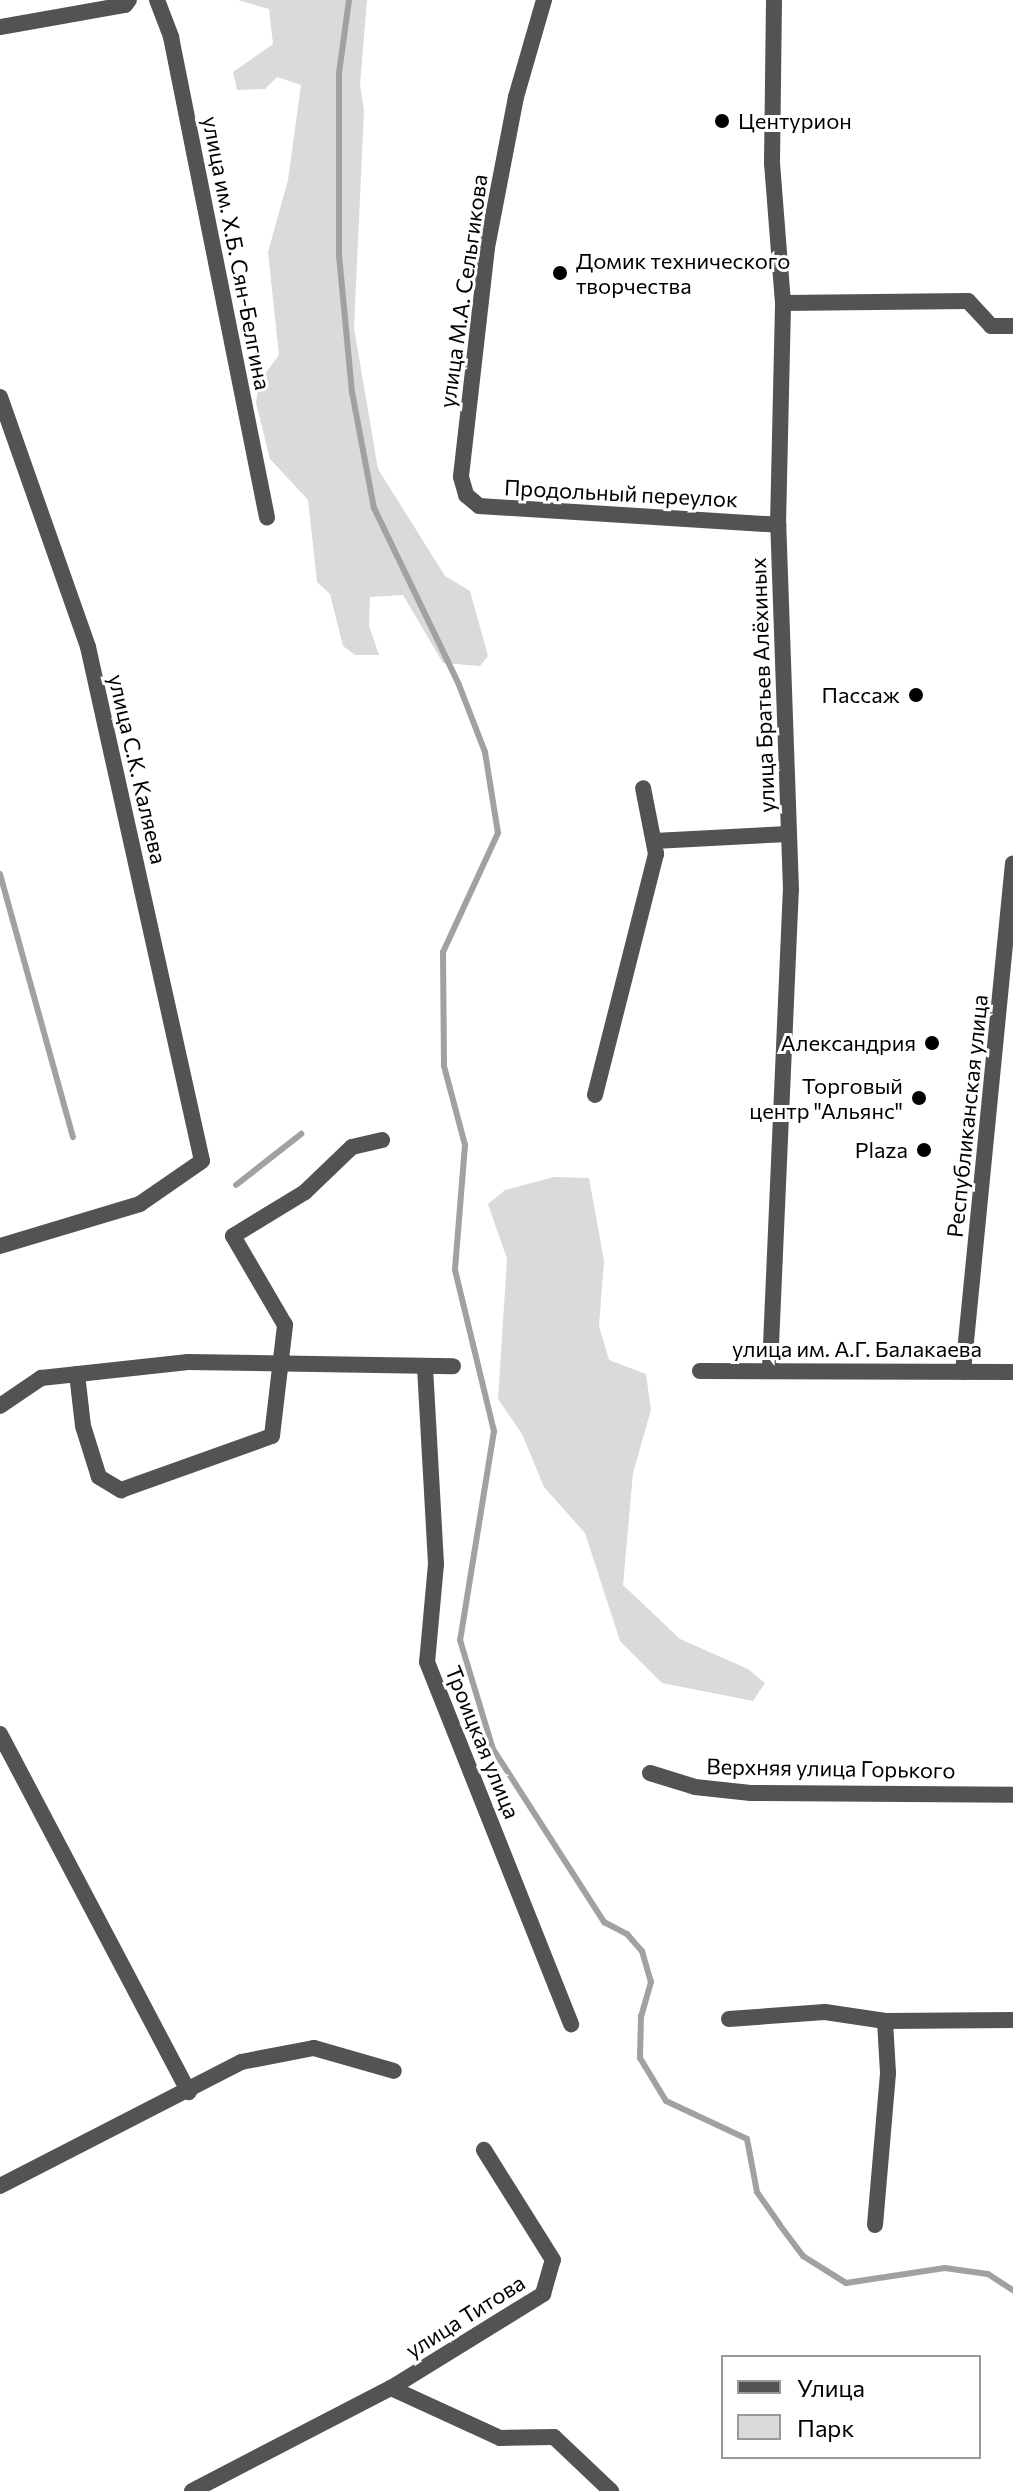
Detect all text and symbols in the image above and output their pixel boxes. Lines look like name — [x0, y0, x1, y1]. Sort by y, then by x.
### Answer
place label: Центурион — [738, 108, 852, 134]
marker: Центурион — [713, 112, 731, 130]
street label: улица им. Х.Б. Сян-Белгина — [198, 114, 276, 392]
street label: улица М.А. Сельгикова — [434, 172, 492, 410]
place label: Домик технического творчества — [576, 247, 790, 298]
marker: Домик технического творчества — [551, 264, 569, 282]
street label: Продольный переулок — [503, 474, 739, 512]
street label: улица Братьев Алёхиных — [744, 557, 780, 813]
street label: улица С.К. Каляева — [103, 672, 173, 866]
place label: Пассаж — [822, 682, 900, 708]
marker: Пассаж — [907, 686, 925, 704]
street label: Республиканская улица — [941, 993, 993, 1239]
place label: Александрия — [781, 1030, 916, 1056]
marker: Александрия — [923, 1034, 941, 1052]
place label: Торговый центр "Альянс" — [749, 1072, 903, 1124]
marker: Торговый центр "Альянс" — [910, 1089, 928, 1107]
place label: Plaza — [855, 1137, 908, 1163]
marker: Plaza — [915, 1141, 933, 1159]
street label: улица им. А.Г. Балакаева — [732, 1336, 982, 1362]
street label: Троицкая улица — [440, 1662, 526, 1822]
street label: Верхняя улица Горького — [706, 1753, 956, 1783]
street label: улица Титова — [400, 2269, 530, 2363]
legend — [721, 2355, 981, 2459]
text: Улица — [797, 2373, 865, 2402]
text: Парк — [797, 2413, 854, 2442]

